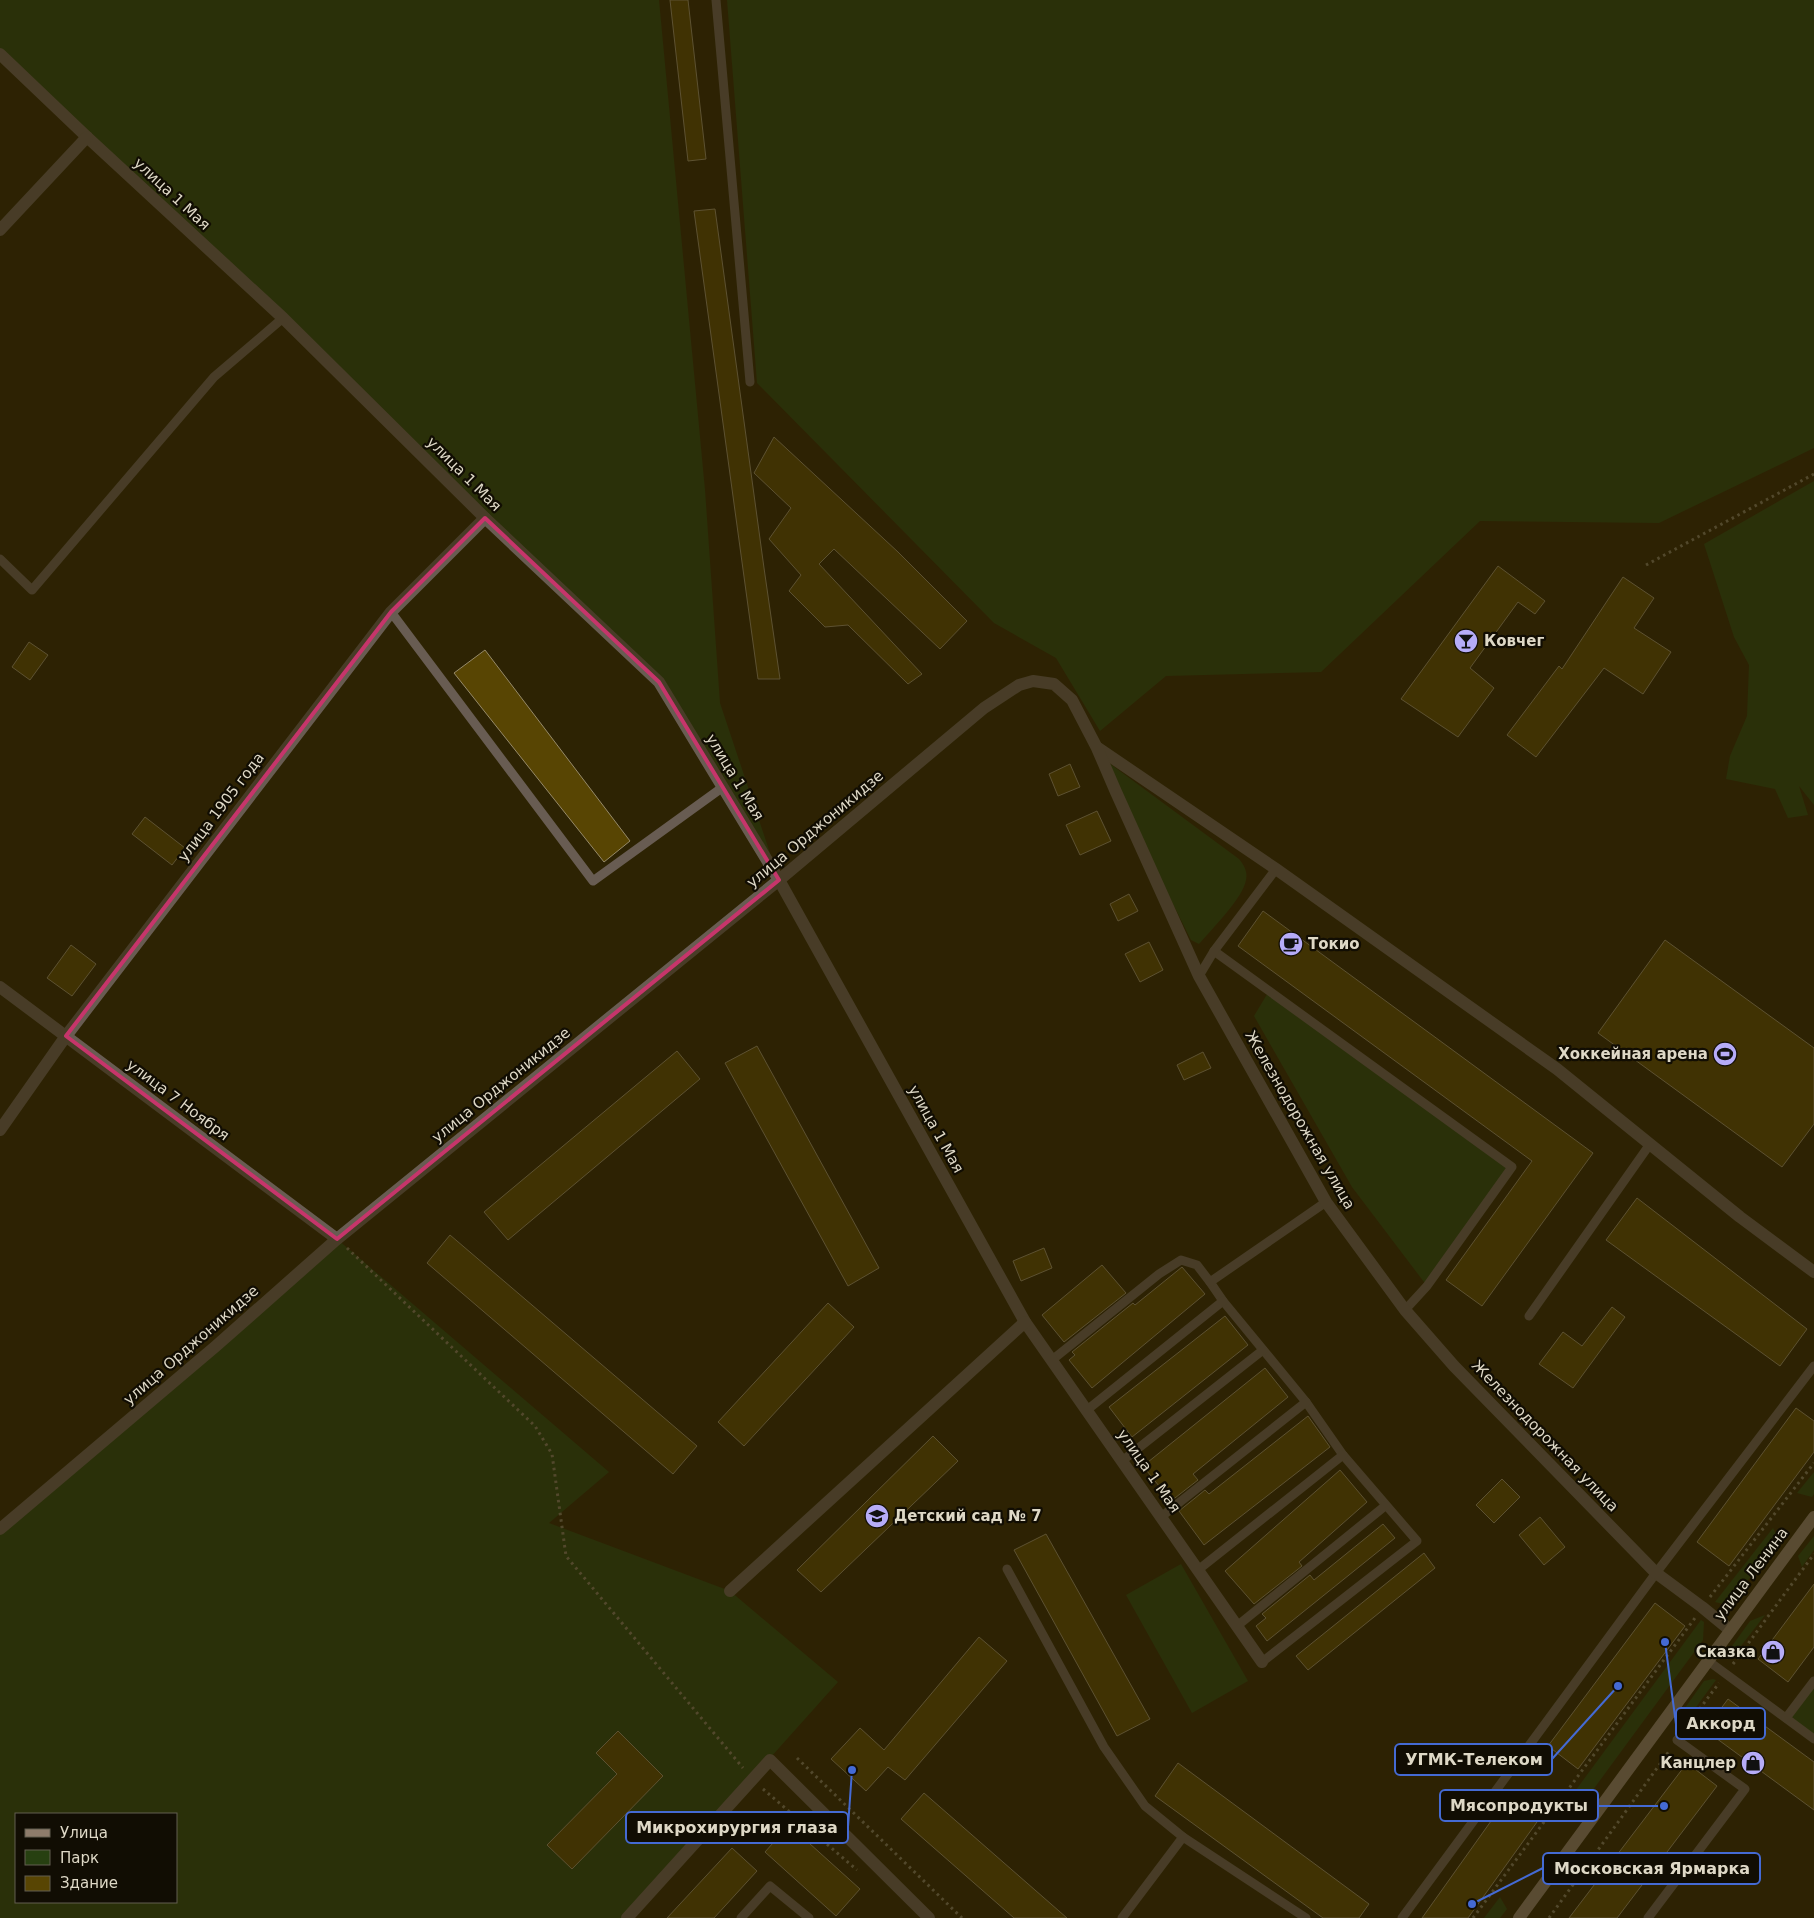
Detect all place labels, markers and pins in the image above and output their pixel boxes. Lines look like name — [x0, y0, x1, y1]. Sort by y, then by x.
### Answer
bar icon: Ковчег — [1453, 628, 1479, 654]
place label: Ковчег — [1484, 632, 1545, 650]
cafe icon: Токио — [1278, 931, 1304, 957]
place label: Токио — [1308, 935, 1360, 953]
sports icon: Хоккейная арена — [1712, 1041, 1738, 1067]
place label: Хоккейная арена — [1558, 1045, 1708, 1063]
school or university icon: Детский сад № 7 — [864, 1503, 890, 1529]
place label: Детский сад № 7 — [894, 1507, 1042, 1525]
shop icon: Сказка — [1760, 1639, 1786, 1665]
place label: Сказка — [1696, 1643, 1756, 1661]
callout: Аккорд — [1676, 1708, 1765, 1739]
callout: УГМК-Телеком — [1395, 1744, 1552, 1775]
shop icon: Канцлер — [1740, 1750, 1766, 1776]
place label: Канцлер — [1660, 1754, 1736, 1772]
callout: Мясопродукты — [1440, 1790, 1598, 1821]
callout: Микрохирургия глаза — [626, 1812, 848, 1843]
callout: Московская Ярмарка — [1543, 1853, 1760, 1884]

